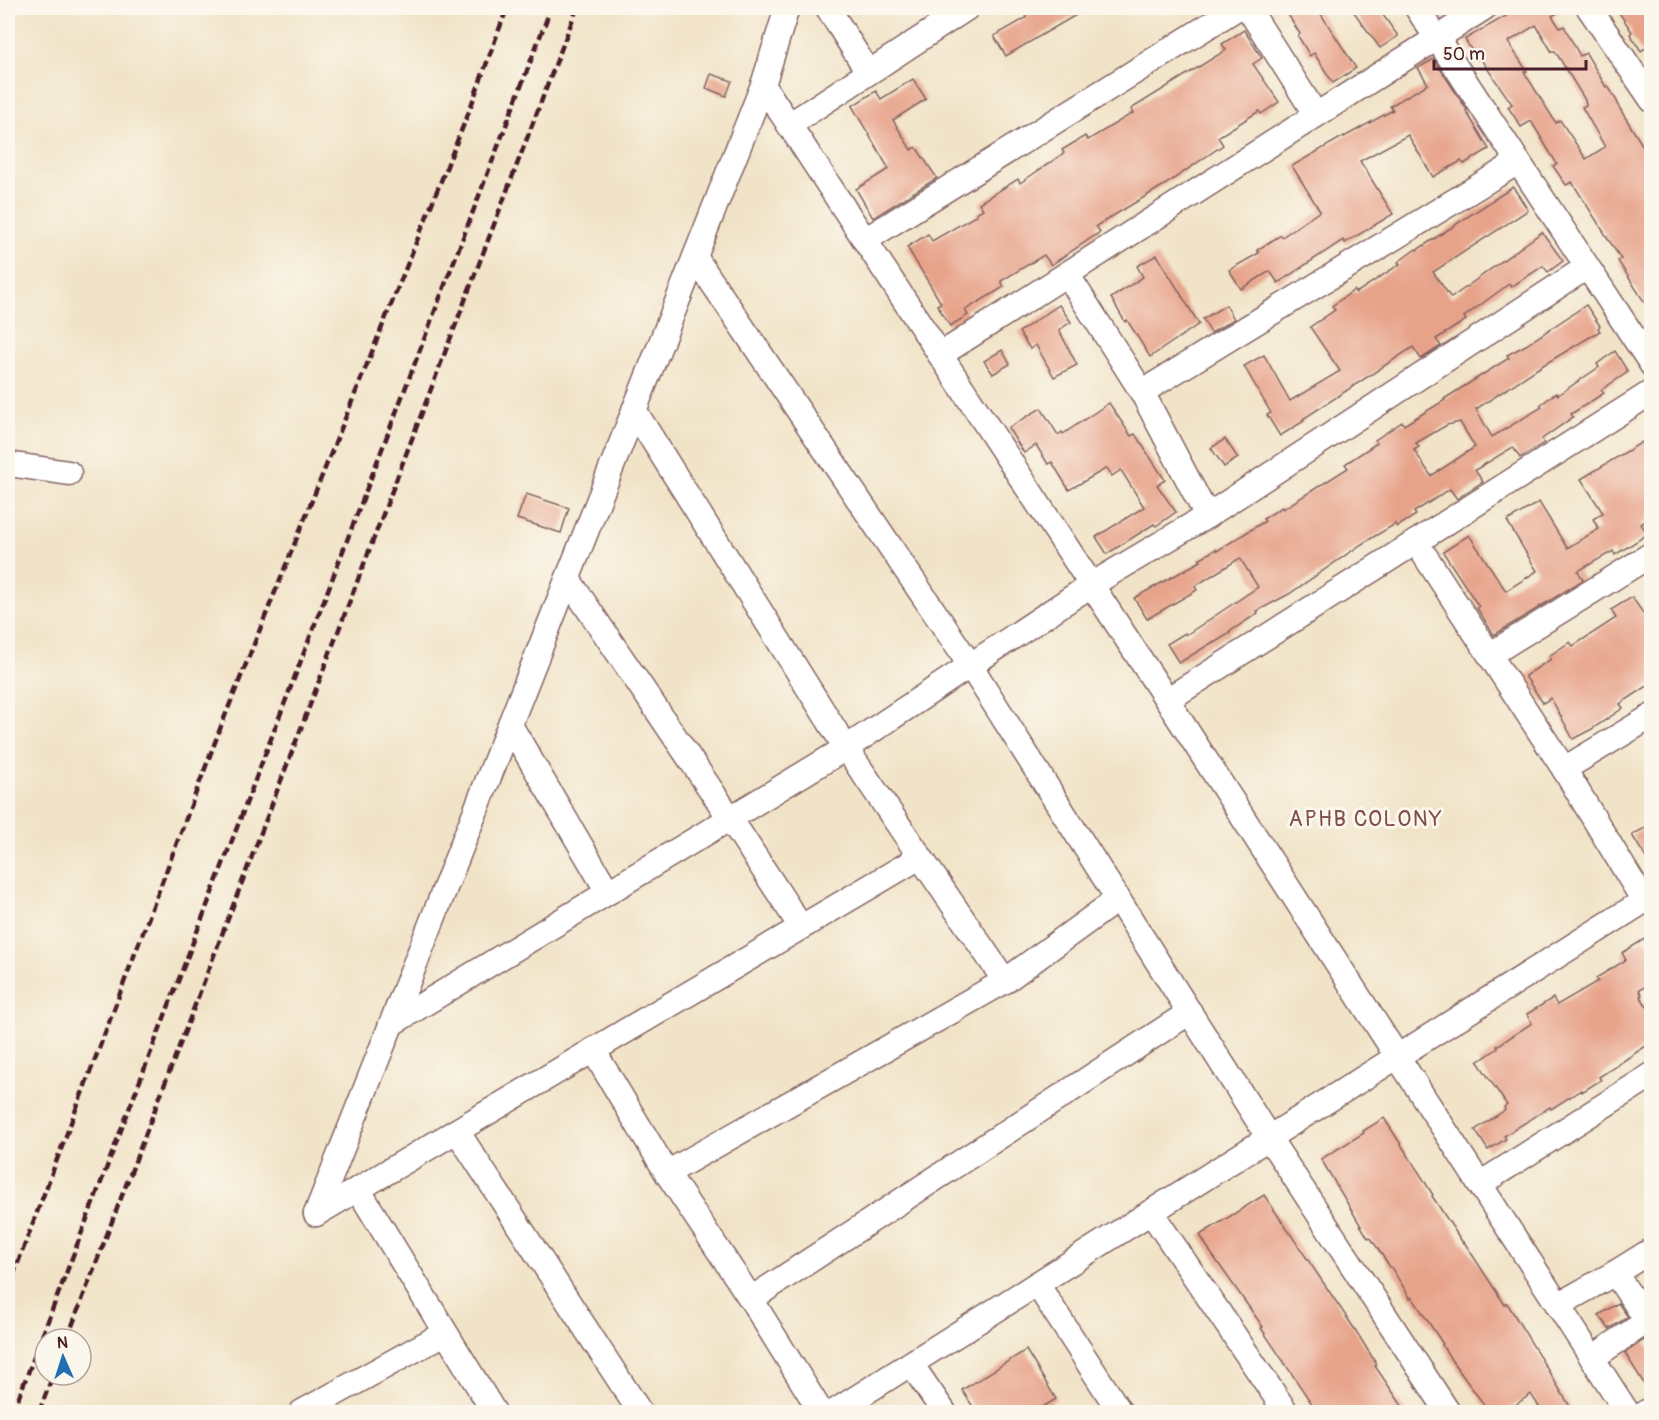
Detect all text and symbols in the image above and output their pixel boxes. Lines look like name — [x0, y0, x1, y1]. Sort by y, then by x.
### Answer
scale bar — [1434, 33, 1586, 71]
text: 50 m — [1443, 43, 1485, 66]
district label: APHB COLONY — [1289, 805, 1443, 833]
north arrow — [33, 1327, 93, 1387]
text: N — [56, 1333, 68, 1353]

